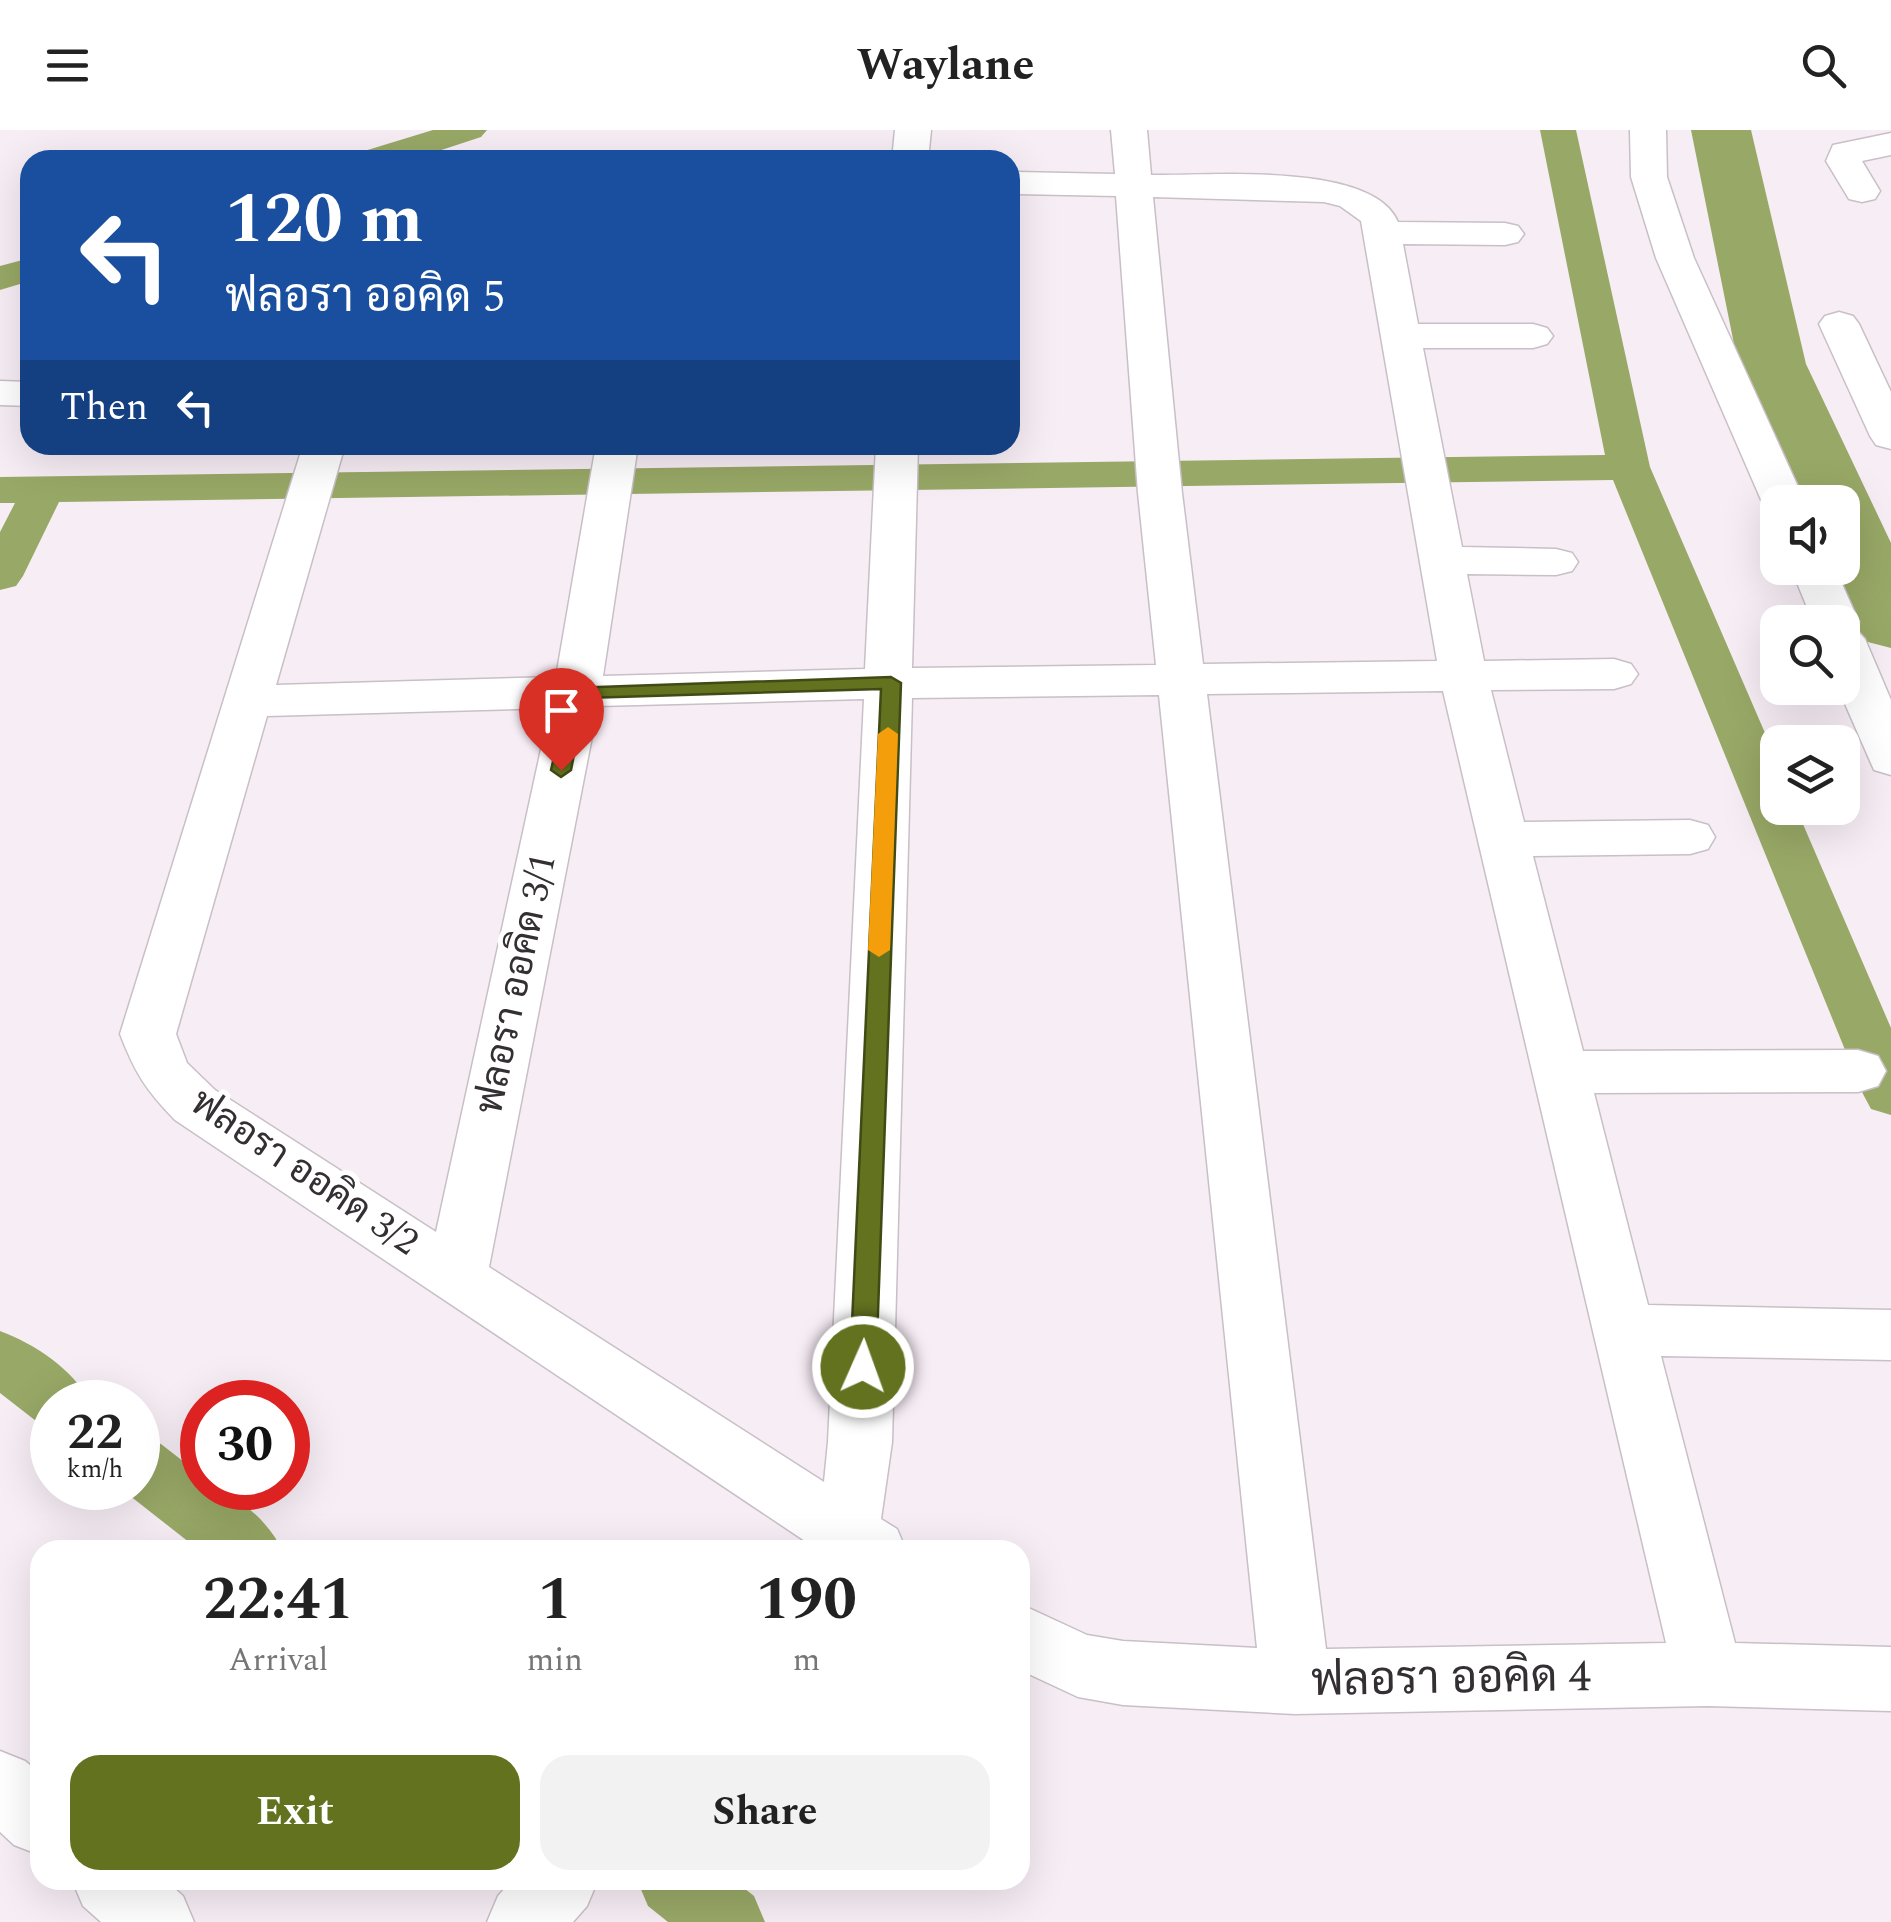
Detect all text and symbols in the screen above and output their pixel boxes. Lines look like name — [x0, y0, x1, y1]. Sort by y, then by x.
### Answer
text: Waylane — [857, 31, 1034, 100]
icon: menu — [40, 38, 95, 93]
icon: search — [1796, 38, 1851, 93]
text: 120 m — [225, 167, 423, 273]
icon: left — [60, 190, 190, 320]
text: ฟลอรา ออคิด 5 — [225, 263, 505, 332]
text: Then — [60, 379, 148, 437]
icon: left — [168, 380, 223, 435]
map controls — [1760, 485, 1860, 825]
button: sound — [1760, 485, 1860, 585]
button: search — [1760, 605, 1860, 705]
pin — [519, 668, 604, 771]
icon: arrive — [534, 683, 589, 738]
button: layers — [1760, 725, 1860, 825]
street label: ฟลอรา ออคิด 3/1 — [461, 848, 573, 1120]
street label: ฟลอรา ออคิด 3/2 — [178, 1075, 430, 1271]
position arrow — [811, 1315, 915, 1419]
speed limit sign: 30 — [180, 1380, 310, 1510]
text: 22 — [67, 1395, 123, 1471]
text: km/h — [67, 1451, 123, 1489]
text: 22:41 — [203, 1554, 354, 1646]
text: 1 — [538, 1554, 572, 1646]
text: 190 — [756, 1554, 857, 1646]
text: Arrival — [229, 1636, 328, 1685]
text: min — [527, 1636, 583, 1685]
text: m — [793, 1636, 820, 1685]
street label: ฟลอรา ออคิด 4 — [1310, 1642, 1592, 1716]
button: Exit — [70, 1755, 520, 1870]
button: Share — [540, 1755, 990, 1870]

